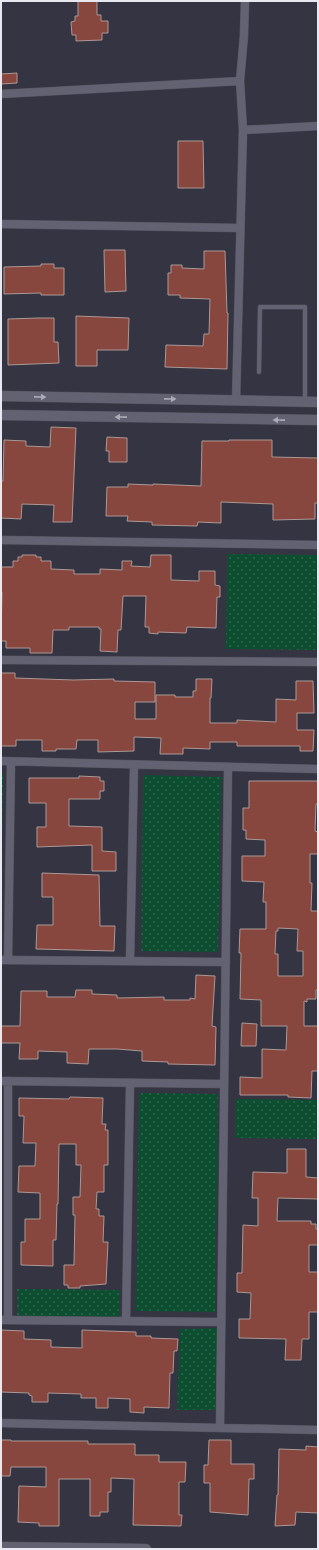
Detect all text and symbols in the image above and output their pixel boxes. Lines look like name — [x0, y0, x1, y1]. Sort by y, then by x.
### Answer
one-way arrow — [34, 394, 47, 400]
one-way arrow — [164, 396, 176, 403]
one-way arrow — [114, 414, 127, 420]
one-way arrow — [272, 417, 285, 423]

